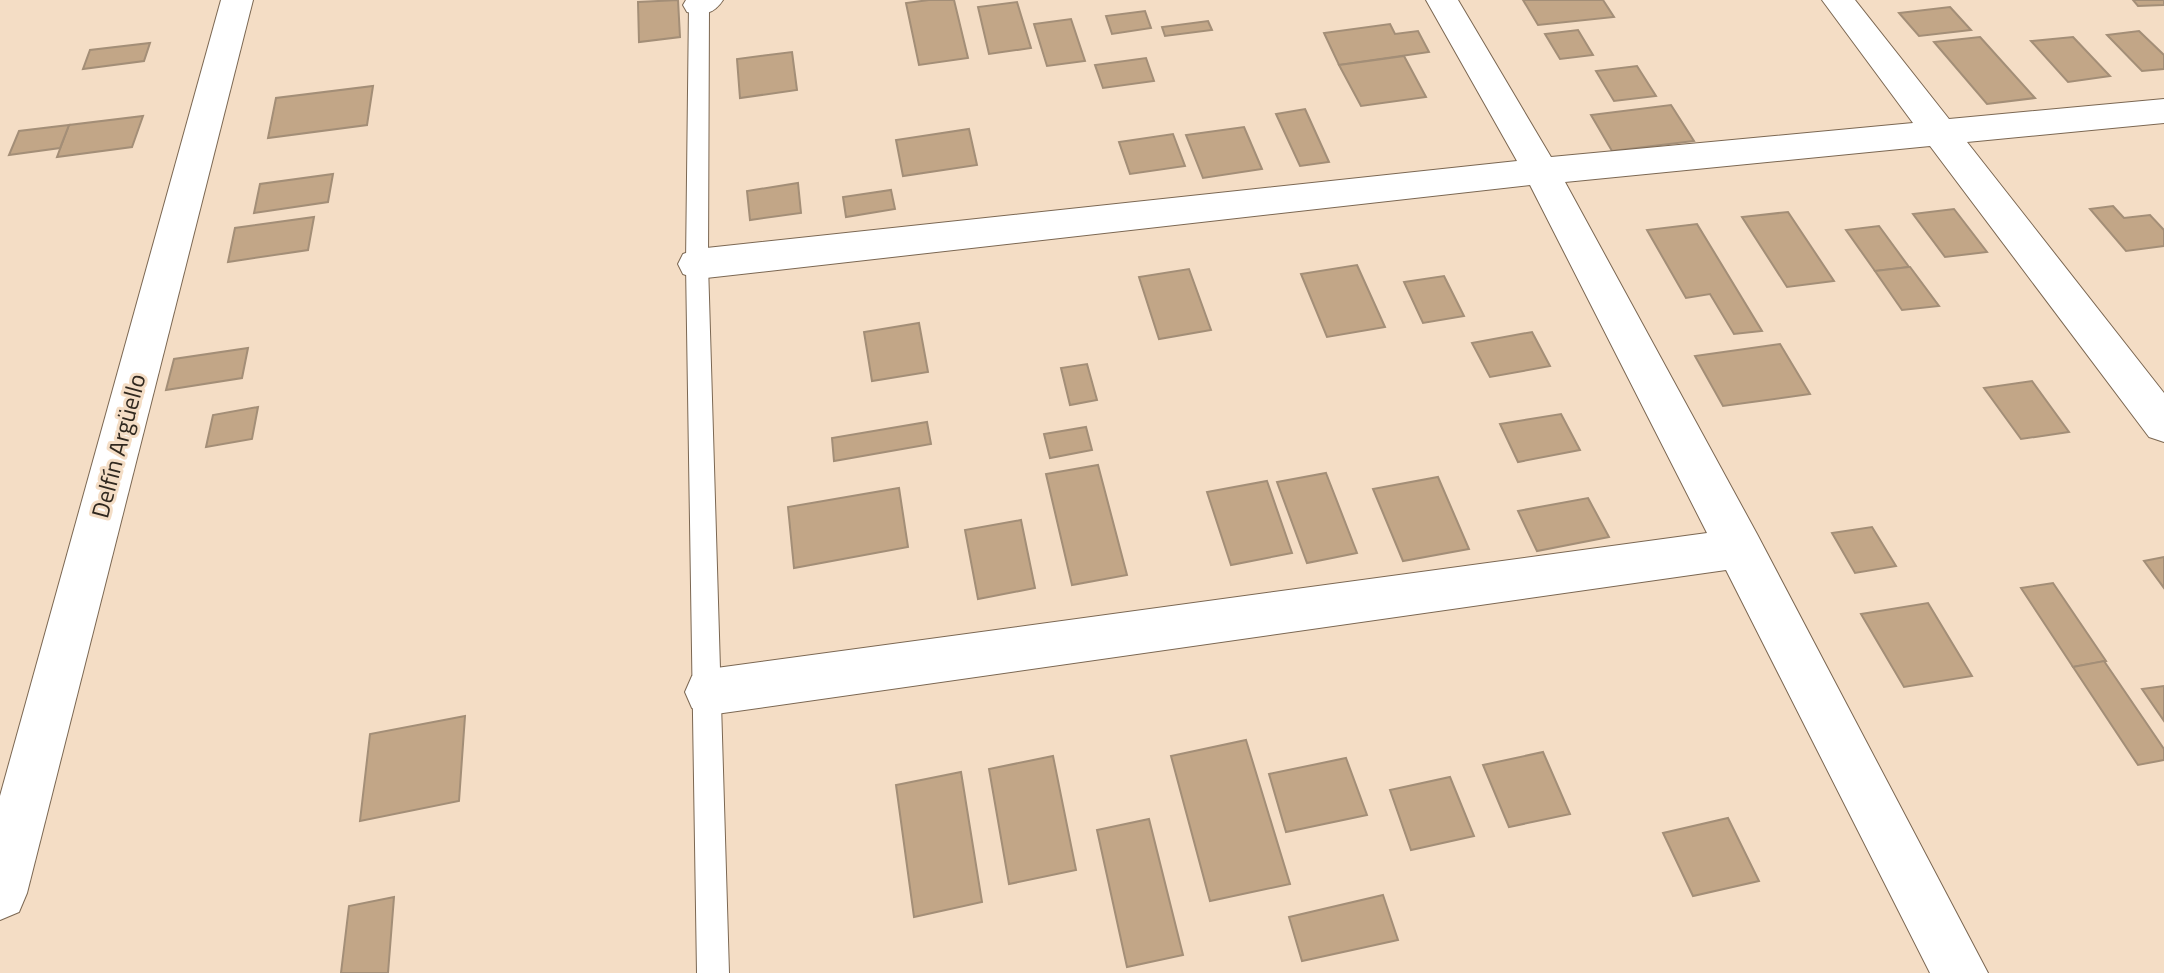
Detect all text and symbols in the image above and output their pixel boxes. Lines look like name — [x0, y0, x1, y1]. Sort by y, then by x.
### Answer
street label: Delfín Argüello — [82, 370, 155, 522]

